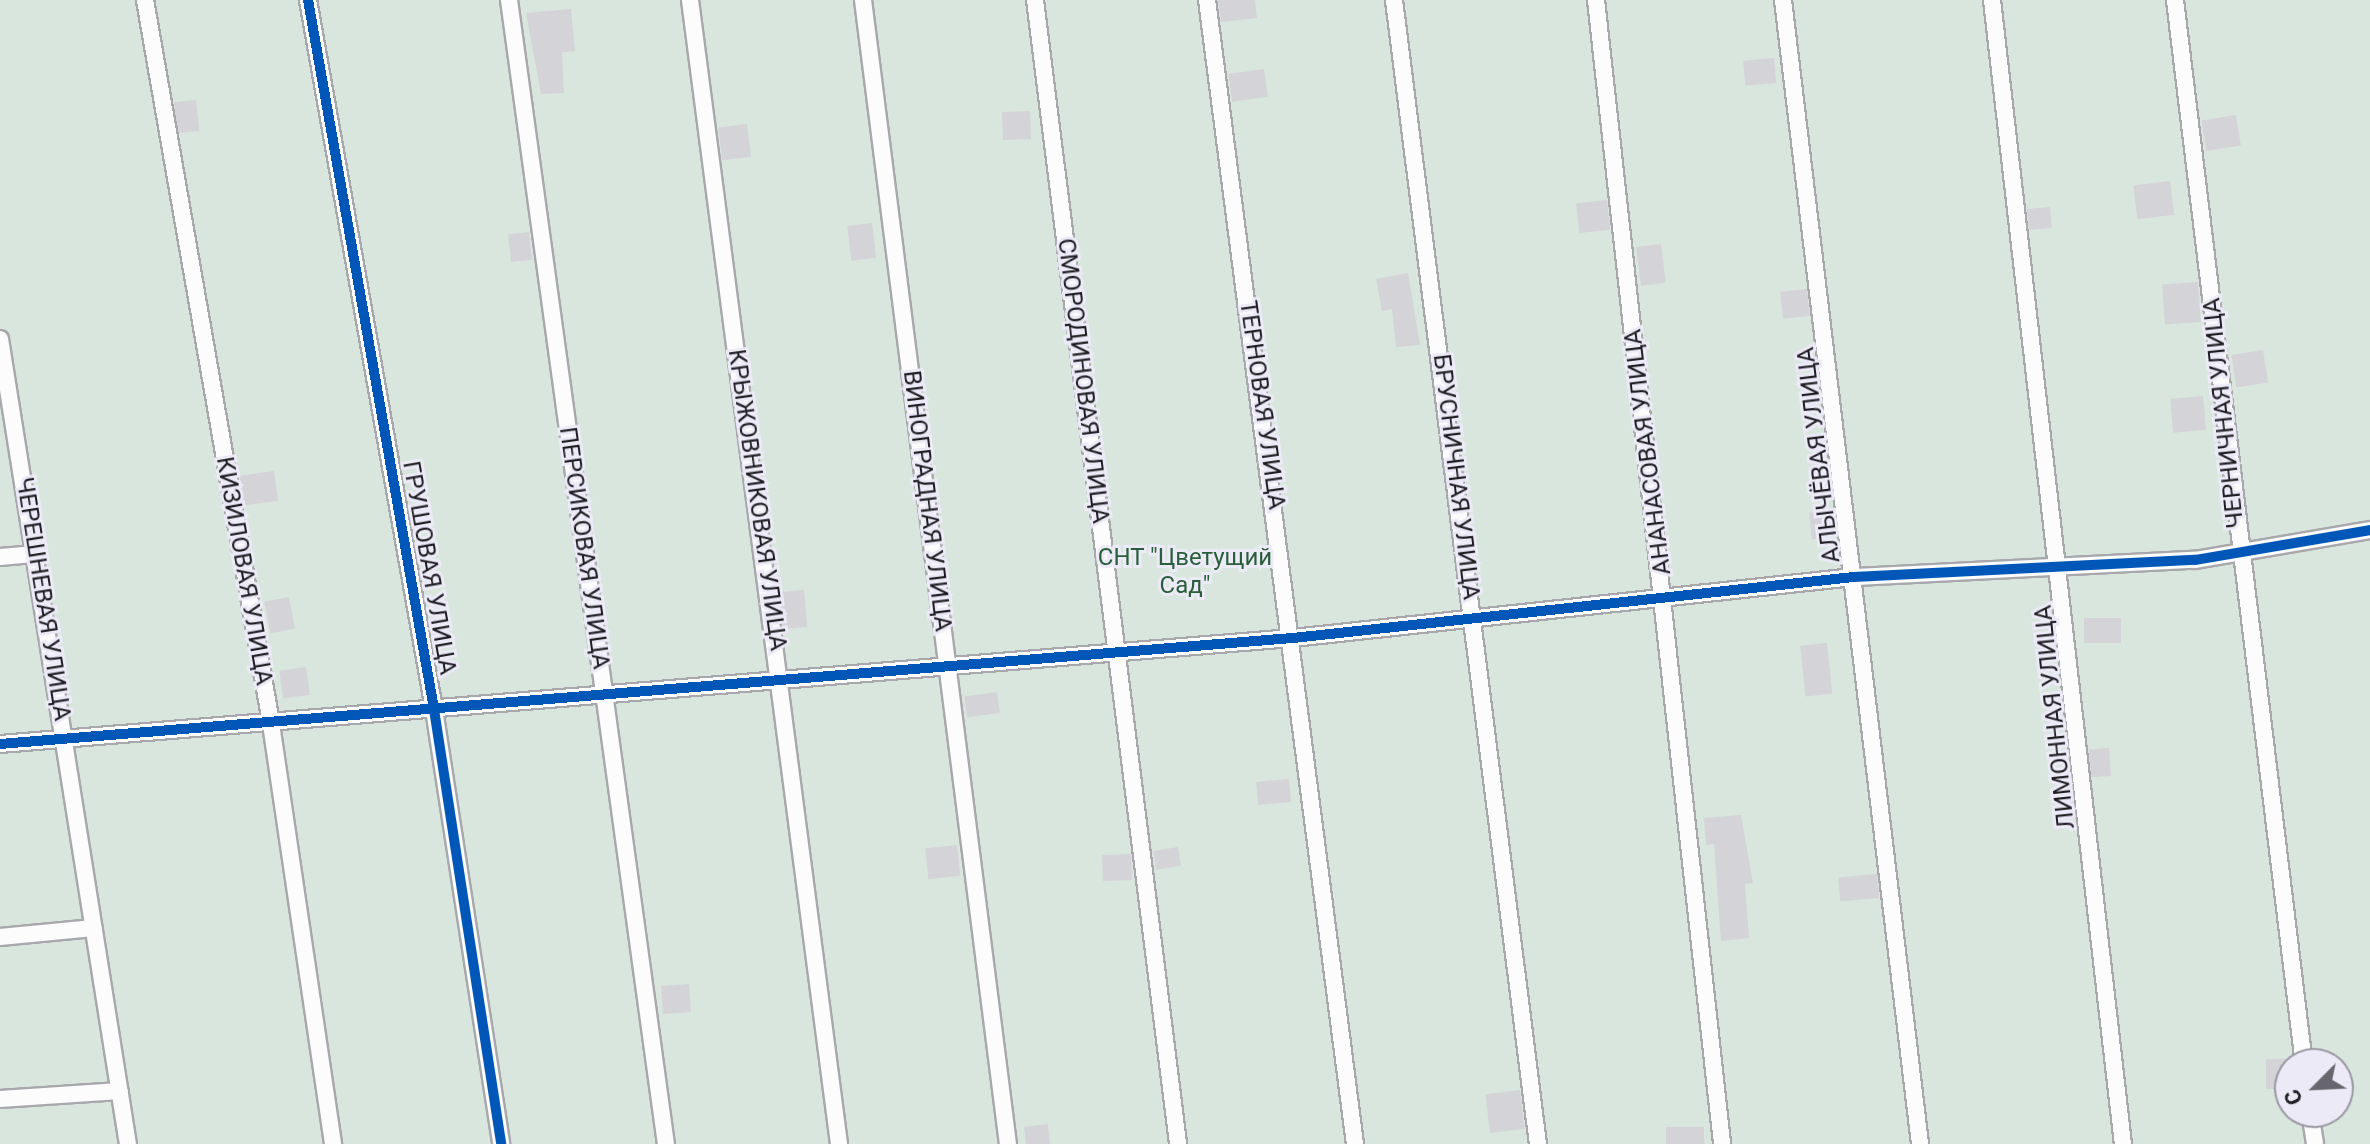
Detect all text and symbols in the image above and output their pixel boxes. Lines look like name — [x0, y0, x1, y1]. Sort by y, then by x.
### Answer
street label: СМОРОДИНОВАЯ УЛИЦА — [1051, 237, 1115, 525]
street label: ЧЕРНИЧНАЯ УЛИЦА — [2198, 296, 2250, 530]
street label: ТЕРНОВАЯ УЛИЦА — [1233, 299, 1291, 511]
street label: АНАНАСОВАЯ УЛИЦА — [1619, 327, 1677, 577]
street label: АЛЫЧЁВАЯ УЛИЦА — [1791, 345, 1847, 565]
street label: КРЫЖОВНИКОВАЯ УЛИЦА — [722, 347, 792, 653]
street label: БРУСНИЧНАЯ УЛИЦА — [1427, 353, 1485, 601]
street label: ВИНОГРАДНАЯ УЛИЦА — [897, 369, 957, 633]
street label: ПЕРСИКОВАЯ УЛИЦА — [553, 425, 615, 671]
street label: КИЗИЛОВАЯ УЛИЦА — [210, 455, 278, 687]
street label: ГРУШОВАЯ УЛИЦА — [396, 459, 462, 677]
street label: ЧЕРЕШНЕВАЯ УЛИЦА — [10, 475, 76, 723]
park label: СНТ "Цветущий Сад" — [1098, 544, 1272, 600]
street label: ЛИМОННАЯ УЛИЦА — [2029, 604, 2081, 830]
north arrow — [2274, 1048, 2354, 1128]
text: С — [2279, 1085, 2308, 1109]

